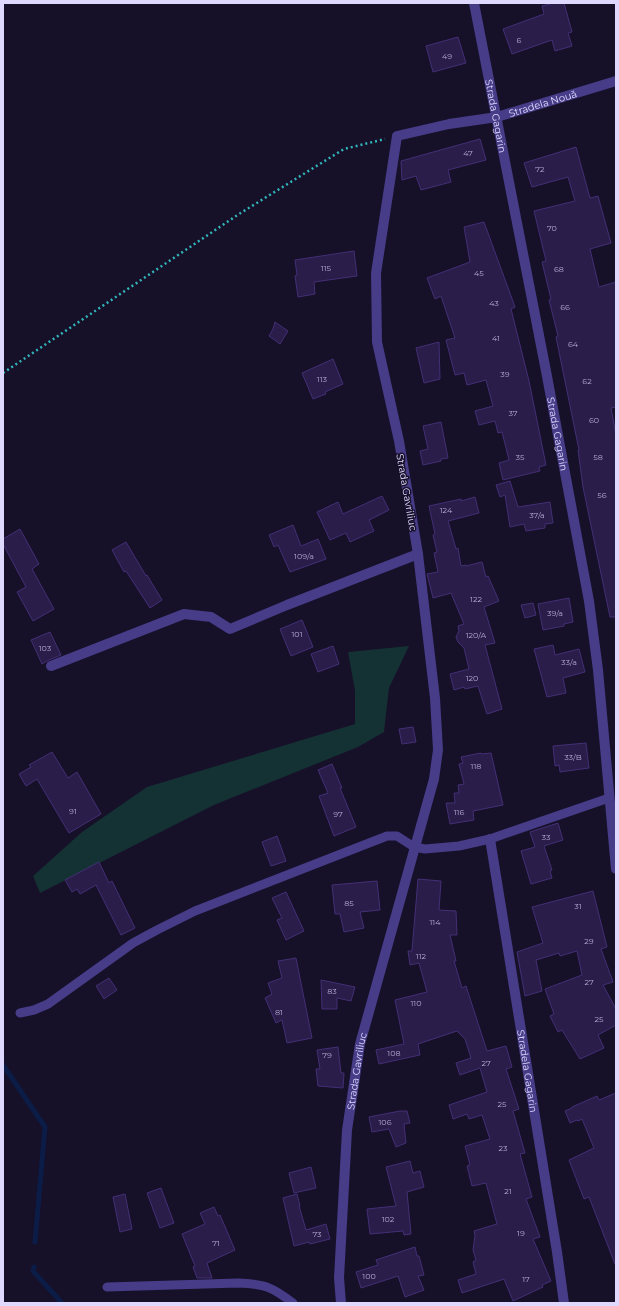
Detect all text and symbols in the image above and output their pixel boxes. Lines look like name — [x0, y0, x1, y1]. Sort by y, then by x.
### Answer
house number: 6 — [517, 35, 522, 45]
house number: 49 — [442, 51, 452, 61]
street label: Strada Gagarin — [482, 78, 509, 154]
street label: Stradela Nouă — [507, 87, 579, 120]
house number: 47 — [463, 148, 473, 158]
house number: 72 — [535, 164, 545, 174]
house number: 70 — [547, 223, 557, 233]
house number: 115 — [321, 263, 332, 273]
house number: 68 — [554, 264, 564, 274]
house number: 45 — [474, 268, 484, 278]
house number: 43 — [489, 298, 499, 308]
house number: 66 — [560, 302, 570, 312]
house number: 41 — [492, 333, 500, 343]
house number: 64 — [568, 339, 579, 349]
house number: 39 — [500, 369, 510, 379]
house number: 113 — [317, 374, 328, 384]
house number: 62 — [582, 376, 592, 386]
street label: Strada Gagarin — [544, 396, 571, 472]
house number: 37 — [508, 408, 518, 418]
house number: 60 — [589, 415, 599, 425]
street label: Strada Gavriliuc — [393, 452, 420, 532]
house number: 35 — [516, 452, 525, 462]
house number: 58 — [593, 452, 603, 462]
house number: 56 — [597, 490, 607, 500]
house number: 124 — [440, 505, 453, 515]
house number: 37/a — [529, 510, 545, 520]
house number: 109/a — [294, 551, 314, 561]
house number: 122 — [470, 594, 482, 604]
house number: 39/a — [547, 608, 563, 618]
house number: 101 — [291, 629, 303, 639]
house number: 120/A — [466, 630, 487, 640]
house number: 103 — [39, 643, 52, 653]
house number: 33/a — [561, 657, 577, 667]
house number: 120 — [466, 673, 478, 683]
house number: 33/B — [564, 752, 582, 762]
house number: 118 — [471, 761, 481, 771]
house number: 91 — [69, 806, 77, 816]
house number: 116 — [454, 807, 464, 817]
house number: 97 — [333, 809, 343, 819]
house number: 33 — [542, 832, 551, 842]
house number: 85 — [344, 898, 354, 908]
house number: 31 — [574, 901, 582, 911]
house number: 114 — [429, 917, 441, 927]
house number: 29 — [584, 936, 594, 946]
house number: 112 — [416, 951, 427, 961]
house number: 27 — [584, 977, 594, 987]
house number: 83 — [327, 986, 337, 996]
house number: 110 — [410, 998, 422, 1008]
house number: 81 — [275, 1007, 283, 1017]
house number: 25 — [594, 1014, 604, 1024]
street label: Stradela Gagarin — [514, 1029, 540, 1113]
street label: Strada Gavriliuc — [344, 1031, 370, 1111]
house number: 108 — [387, 1048, 401, 1058]
house number: 79 — [322, 1050, 332, 1060]
house number: 27 — [481, 1058, 491, 1068]
house number: 25 — [497, 1099, 507, 1109]
house number: 106 — [378, 1117, 392, 1127]
house number: 23 — [498, 1143, 508, 1153]
house number: 21 — [504, 1186, 512, 1196]
house number: 102 — [382, 1214, 395, 1224]
house number: 19 — [517, 1228, 525, 1238]
house number: 73 — [312, 1229, 322, 1239]
house number: 71 — [212, 1238, 220, 1248]
house number: 100 — [362, 1271, 376, 1281]
house number: 17 — [522, 1274, 530, 1284]

